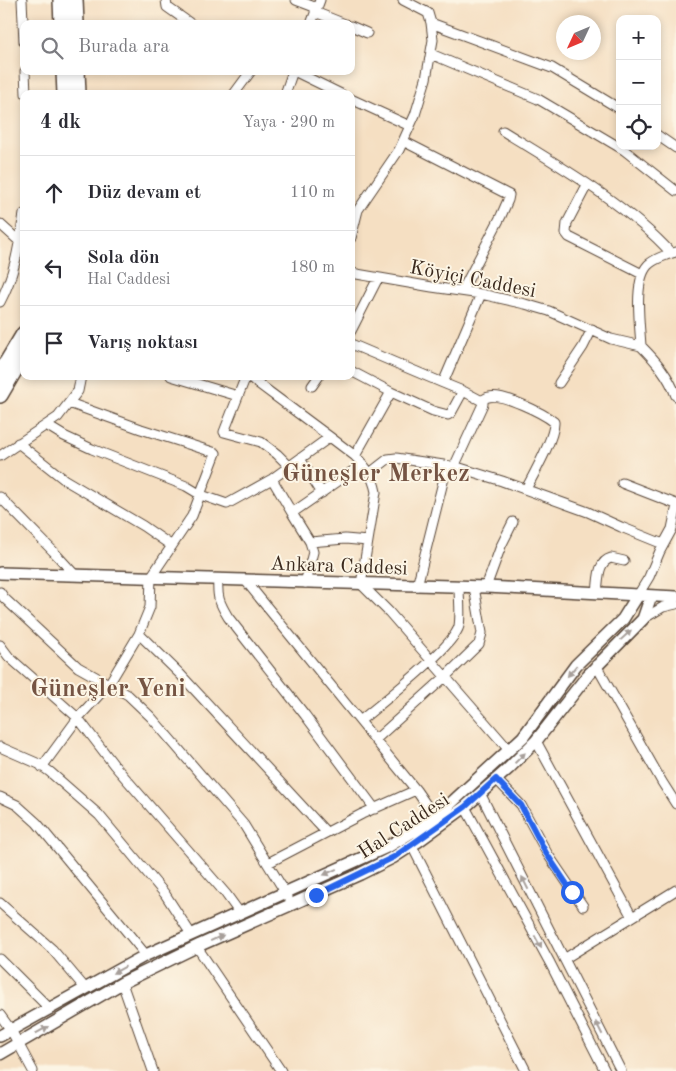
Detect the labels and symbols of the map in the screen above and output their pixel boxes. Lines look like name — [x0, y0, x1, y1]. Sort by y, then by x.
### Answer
north arrow — [556, 15, 601, 60]
street label: Köyiçi Caddesi — [408, 258, 537, 302]
district label: Güneşler Merkez — [282, 462, 470, 487]
street label: Ankara Caddesi — [270, 555, 408, 579]
one-way arrow — [620, 630, 633, 641]
one-way arrow — [566, 664, 577, 677]
district label: Güneşler Yeni — [30, 677, 186, 702]
one-way arrow — [513, 752, 525, 764]
street label: Hal Caddesi — [355, 790, 453, 863]
one-way arrow — [323, 869, 337, 877]
one-way arrow — [521, 875, 530, 890]
route start — [561, 881, 584, 904]
route end — [305, 884, 328, 907]
one-way arrow — [210, 933, 224, 941]
one-way arrow — [534, 935, 542, 949]
one-way arrow — [112, 965, 126, 974]
one-way arrow — [595, 1020, 603, 1035]
one-way arrow — [36, 1025, 49, 1034]

